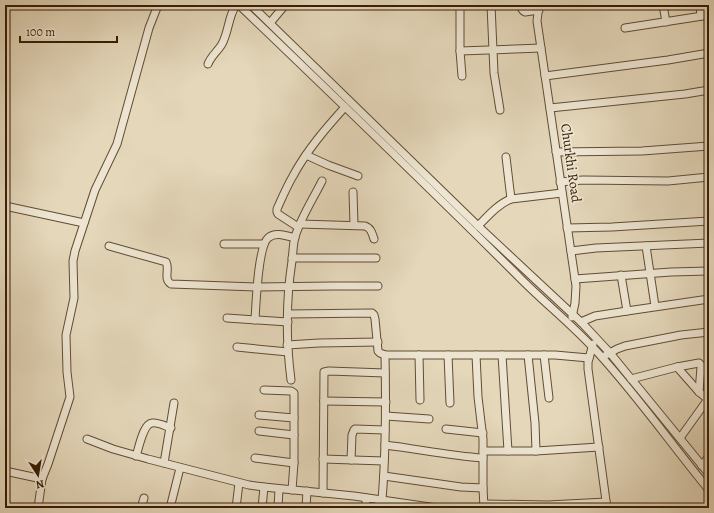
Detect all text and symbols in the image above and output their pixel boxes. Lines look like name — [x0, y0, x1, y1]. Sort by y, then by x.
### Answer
scale bar — [20, 18, 117, 44]
text: 100 m — [26, 24, 55, 40]
street label: Churkhi Road — [556, 122, 586, 204]
north arrow — [18, 455, 58, 495]
text: N — [34, 476, 45, 492]

